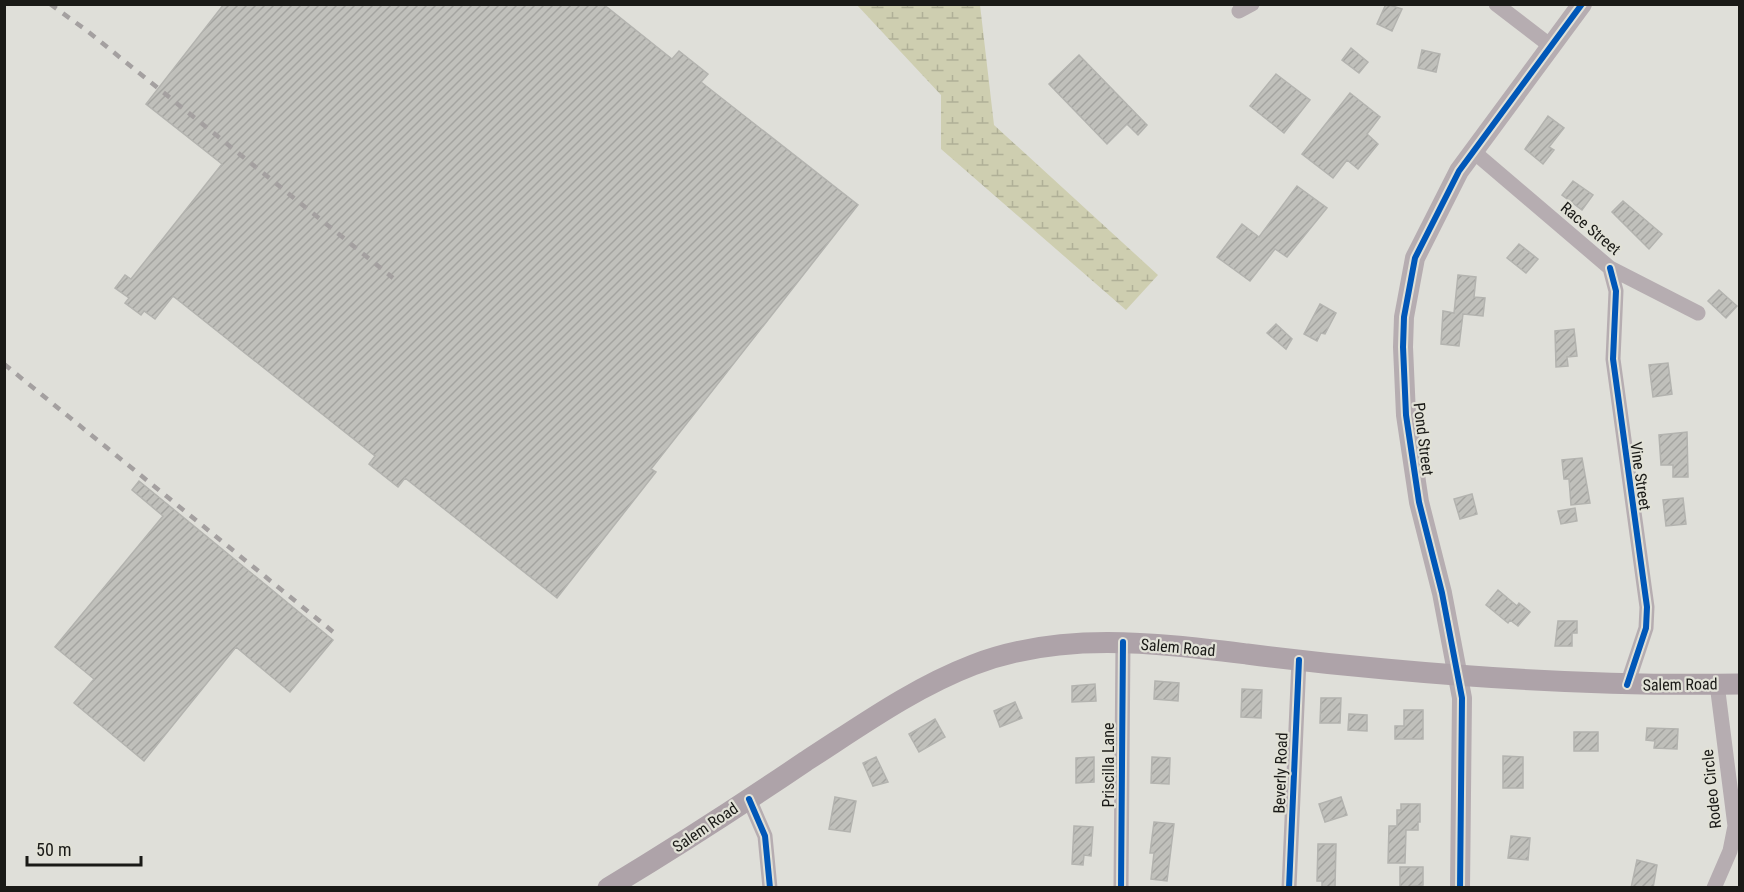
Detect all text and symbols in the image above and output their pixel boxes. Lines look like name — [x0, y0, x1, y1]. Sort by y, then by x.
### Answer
street label: Race Street — [1557, 198, 1625, 259]
street label: Pond Street — [1410, 401, 1437, 477]
street label: Vine Street — [1626, 441, 1655, 512]
street label: Salem Road — [1140, 635, 1216, 660]
street label: Salem Road — [1642, 674, 1718, 695]
street label: Priscilla Lane — [1099, 723, 1118, 807]
street label: Beverly Road — [1270, 732, 1291, 814]
street label: Rodeo Circle — [1698, 748, 1725, 830]
street label: Salem Road — [669, 799, 742, 856]
scale bar — [27, 829, 141, 867]
text: 50 m — [36, 839, 71, 860]

